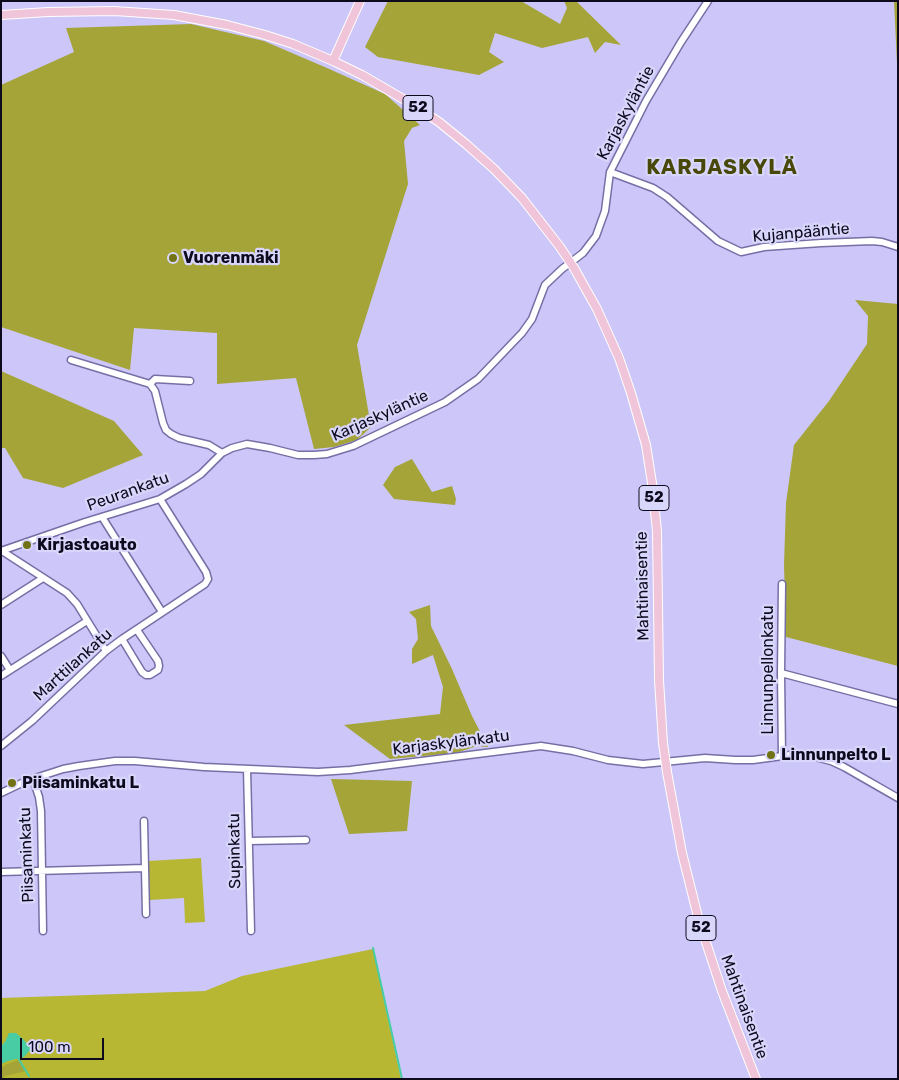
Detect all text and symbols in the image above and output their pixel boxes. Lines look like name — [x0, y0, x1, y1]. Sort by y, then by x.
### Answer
street label: Karjaskyläntie — [593, 63, 659, 163]
road number: 52 — [403, 96, 433, 120]
district label: KARJASKYLÄ — [645, 155, 799, 181]
street label: Kujanpääntie — [752, 219, 850, 247]
place label: Vuorenmäki — [183, 248, 279, 268]
marker: Vuorenmäki — [167, 252, 179, 264]
street label: Karjaskyläntie — [329, 386, 431, 446]
street label: Peurankatu — [84, 468, 172, 516]
road number: 52 — [639, 486, 669, 510]
street label: Mahtinaisentie — [632, 531, 654, 641]
place label: Kirjastoauto — [37, 535, 137, 555]
marker: Kirjastoauto — [21, 539, 33, 551]
street label: Linnunpellonkatu — [758, 605, 778, 735]
street label: Marttilankatu — [30, 625, 116, 705]
street label: Karjaskylänkatu — [391, 726, 511, 760]
place label: Linnunpelto L — [781, 745, 891, 765]
marker: Linnunpelto L — [765, 749, 777, 761]
place label: Piisaminkatu L — [22, 773, 139, 793]
marker: Piisaminkatu L — [6, 777, 18, 789]
street label: Piisaminkatu — [16, 807, 38, 903]
street label: Supinkatu — [225, 813, 245, 889]
road number: 52 — [686, 916, 716, 940]
street label: Mahtinaisentie — [716, 952, 772, 1062]
scale bar — [22, 1028, 106, 1060]
text: 100 m — [28, 1038, 70, 1056]

